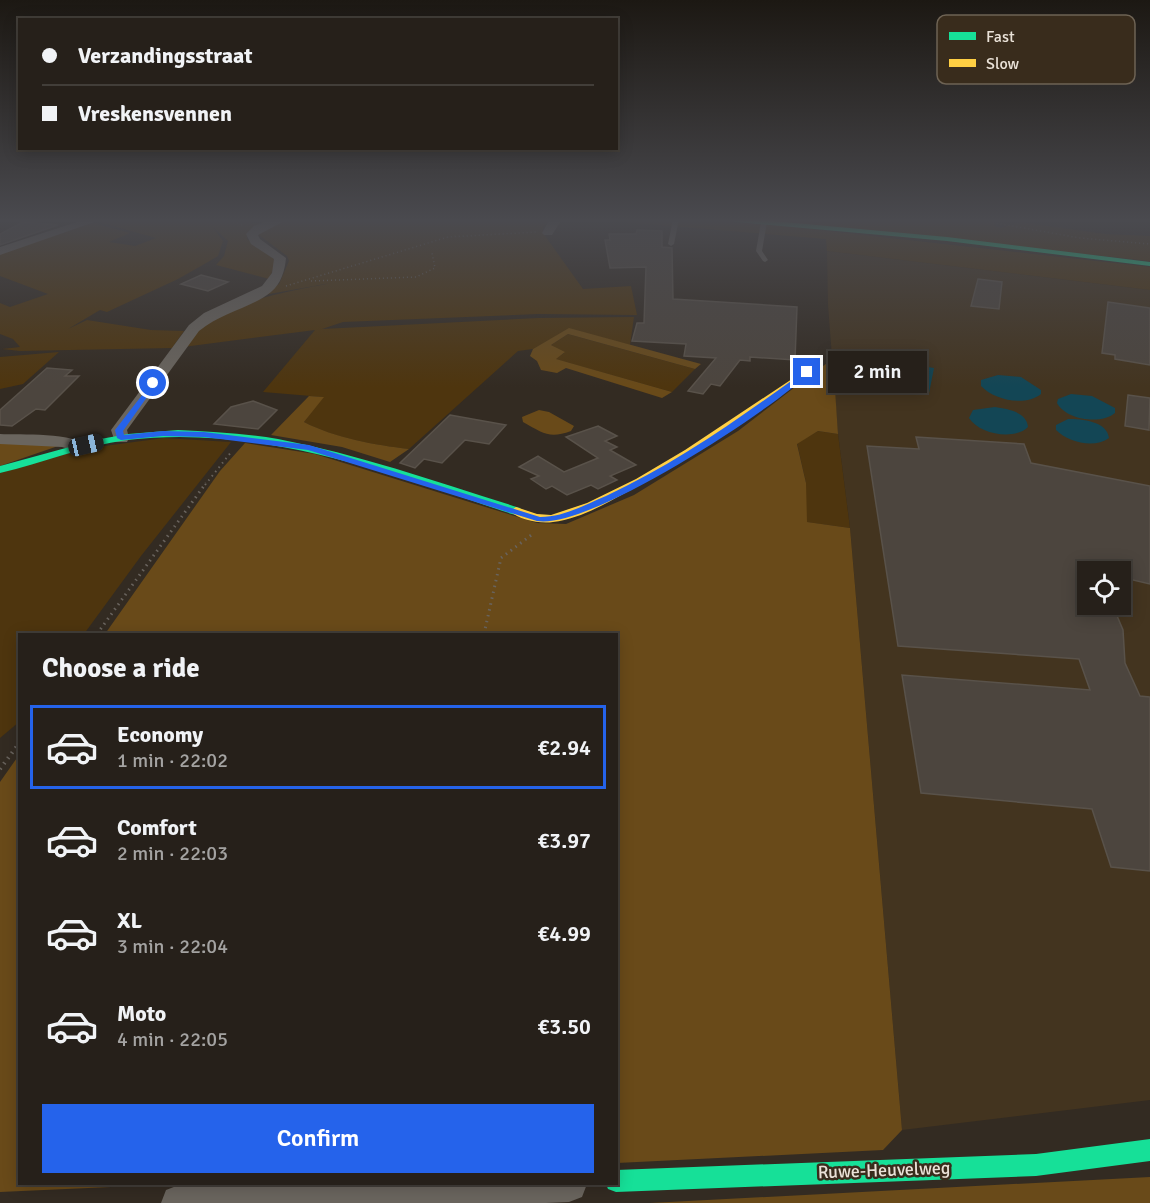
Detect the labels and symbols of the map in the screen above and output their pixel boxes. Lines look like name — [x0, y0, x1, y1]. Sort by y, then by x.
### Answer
legend — [937, 15, 1135, 84]
text: Fast — [986, 27, 1015, 47]
text: Slow — [986, 54, 1020, 74]
callout: 2 min — [828, 351, 927, 393]
route end — [793, 358, 820, 385]
route start — [139, 369, 166, 396]
car — [66, 432, 106, 458]
street label: Ruwe-Heuvelweg — [817, 1157, 951, 1183]

